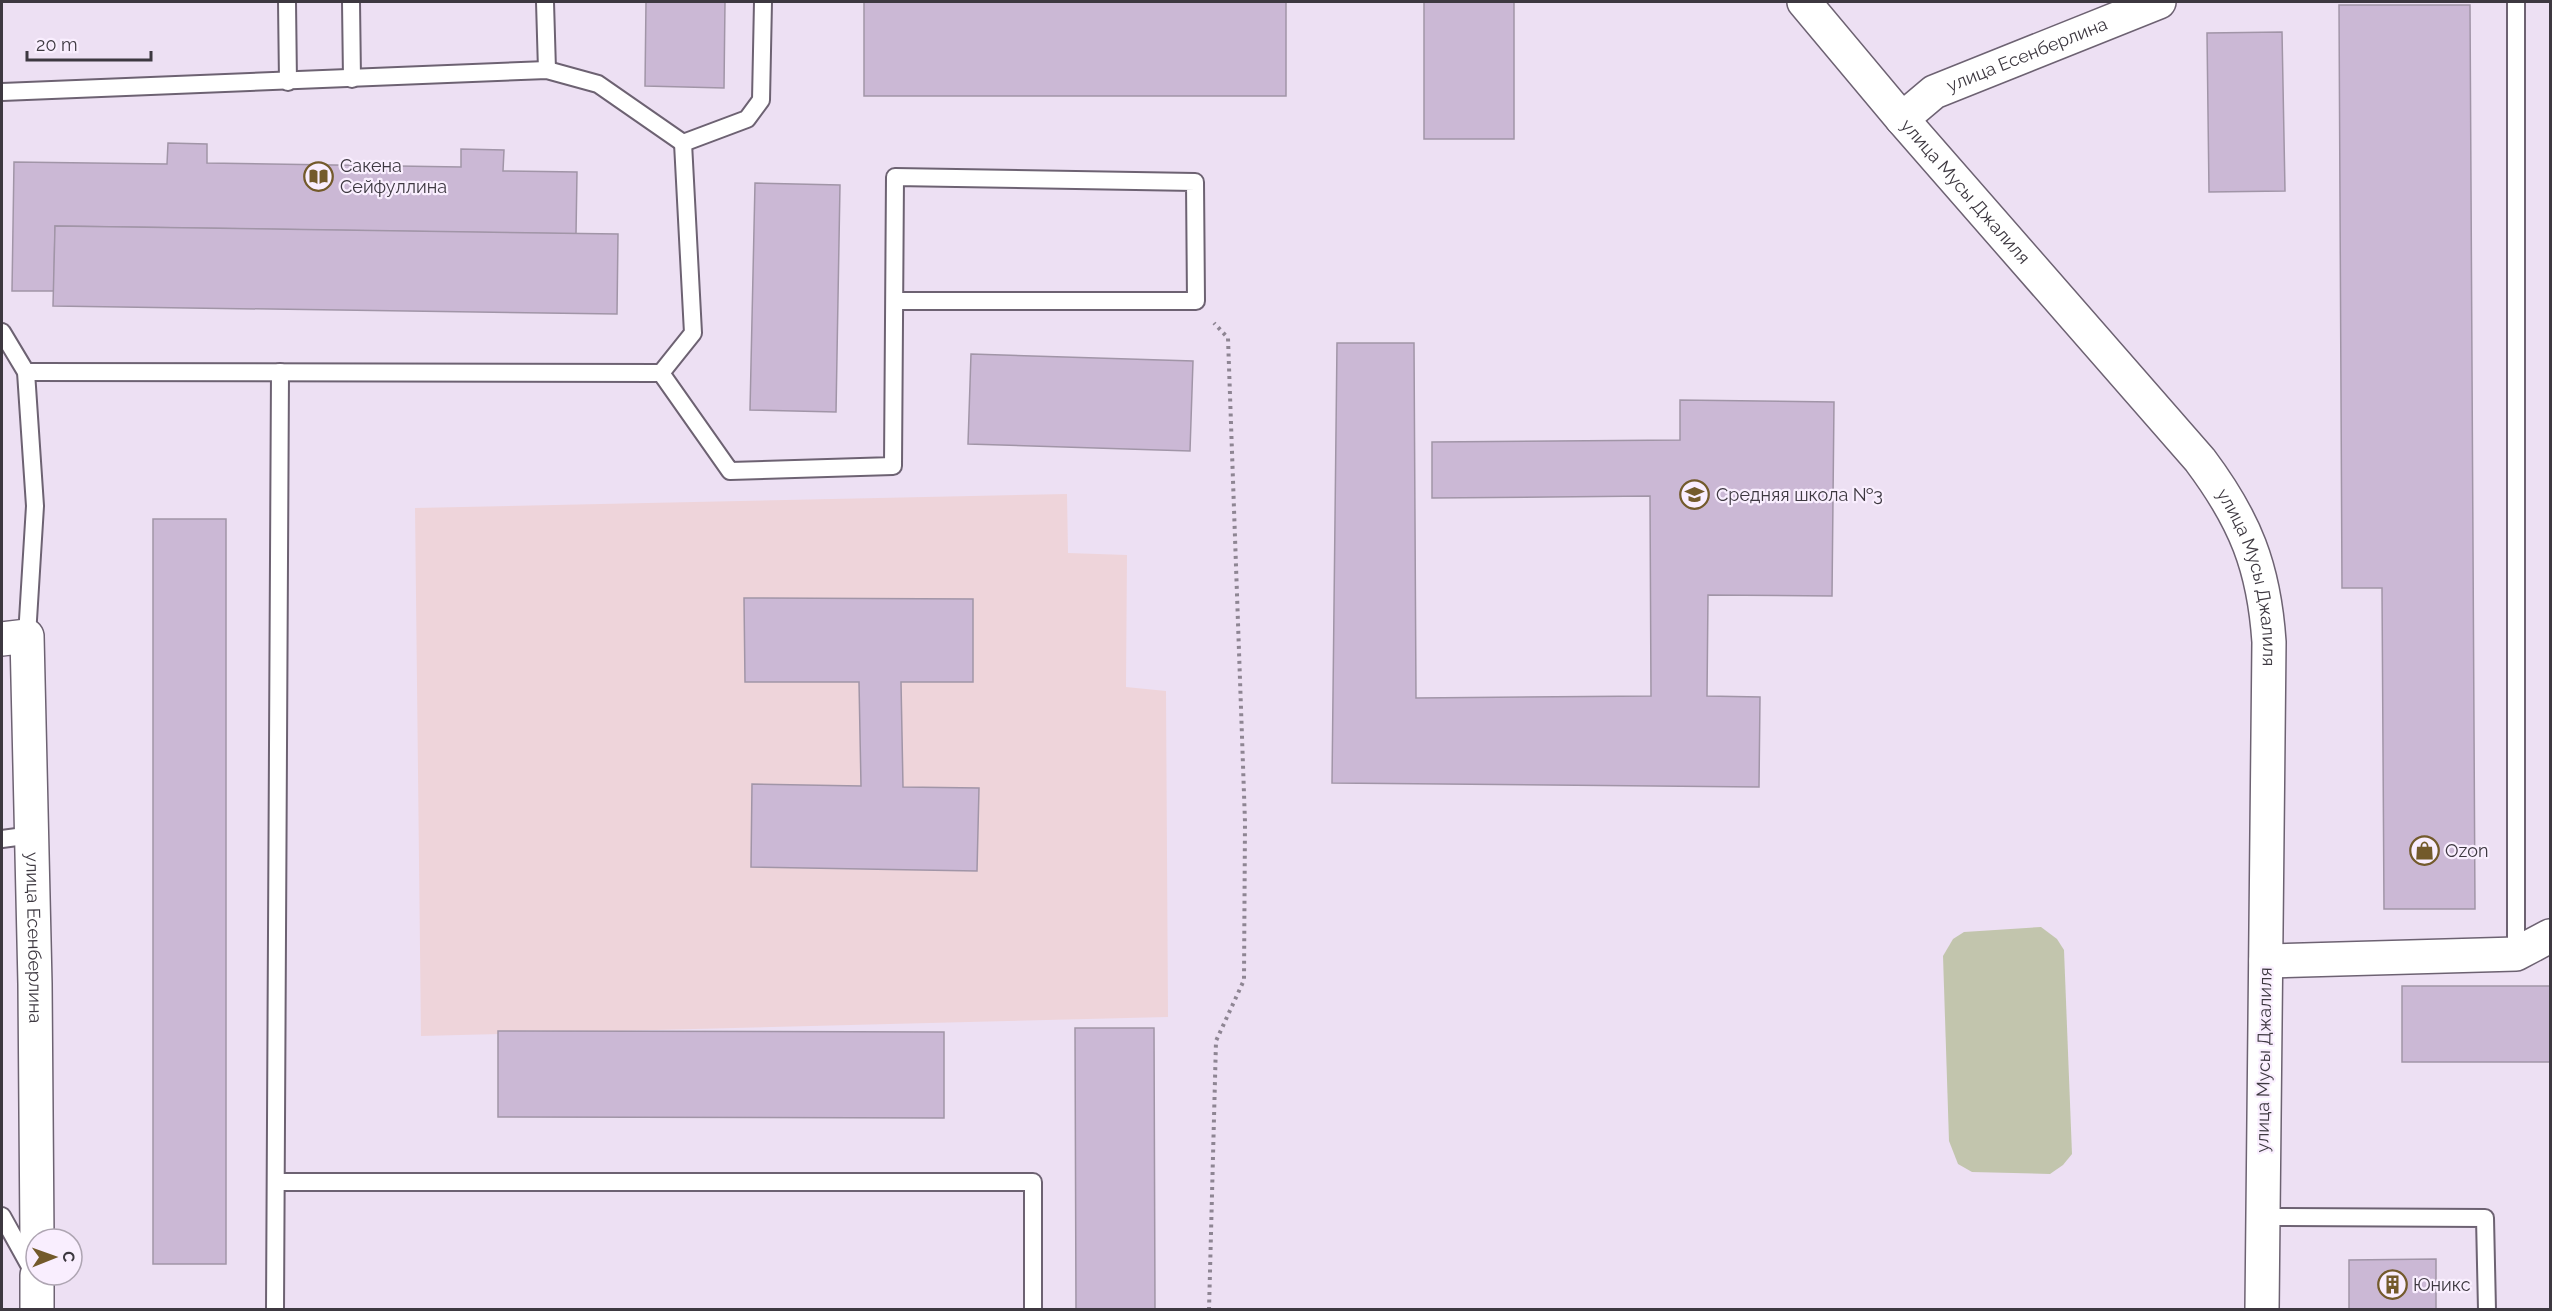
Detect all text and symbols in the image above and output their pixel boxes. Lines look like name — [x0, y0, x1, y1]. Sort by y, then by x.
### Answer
street label: улица Есенберлина — [1943, 13, 2110, 96]
scale bar — [27, 24, 152, 62]
text: 20 m — [36, 34, 78, 55]
street label: улица Мусы Джалиля — [1897, 114, 2035, 268]
place label: Сакена Сейфуллина — [340, 155, 447, 197]
library icon: Сакена Сейфуллина — [303, 160, 335, 192]
school or university icon: Средняя школа №3 — [1679, 479, 1711, 511]
place label: Средняя школа №3 — [1716, 484, 1883, 505]
street label: улица Мусы Джалиля — [2213, 484, 2280, 666]
shop icon: Ozon — [2408, 835, 2440, 867]
place label: Ozon — [2445, 840, 2488, 861]
street label: улица Есенберлина — [22, 852, 46, 1023]
street label: улица Мусы Джалиля — [2251, 967, 2276, 1153]
north arrow — [24, 1227, 84, 1287]
text: С — [59, 1251, 78, 1262]
building icon: Юникс — [2376, 1269, 2408, 1301]
place label: Юникс — [2413, 1274, 2471, 1295]

